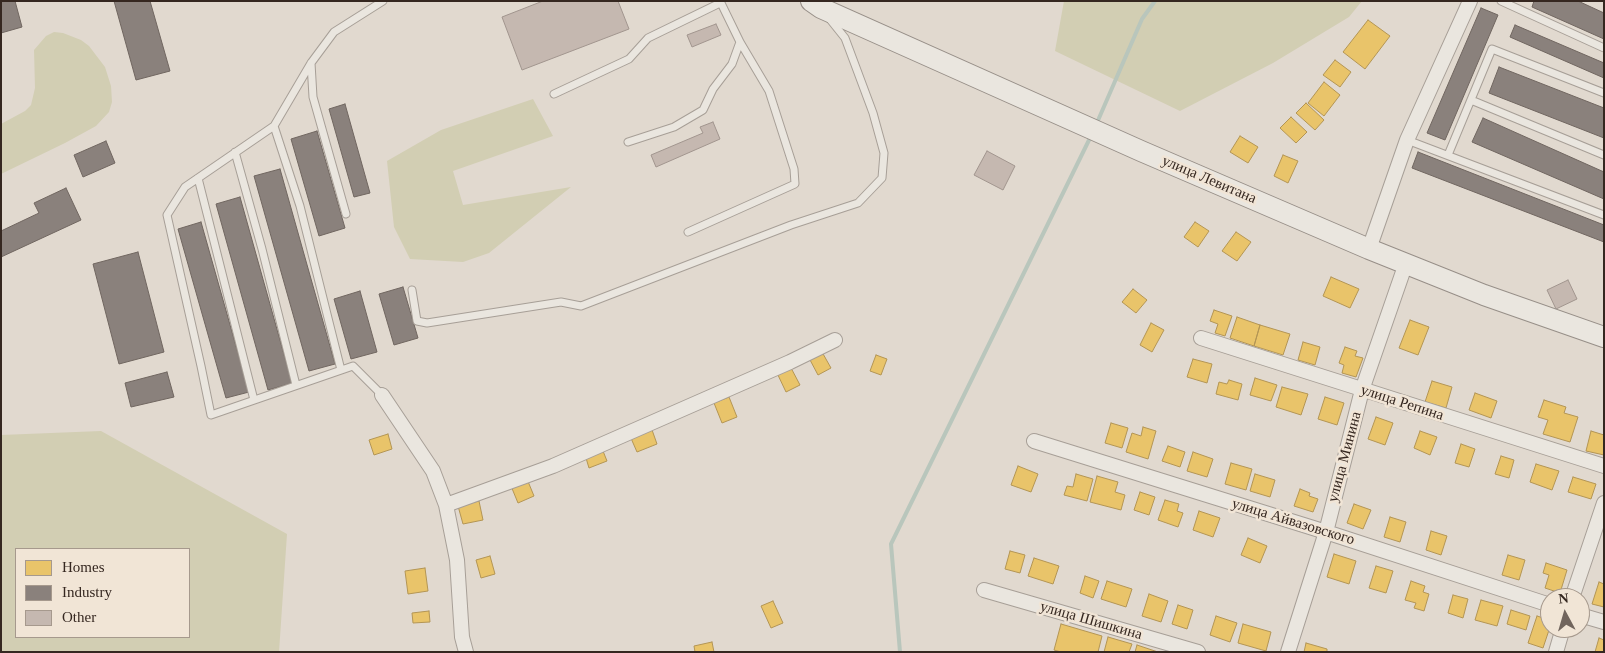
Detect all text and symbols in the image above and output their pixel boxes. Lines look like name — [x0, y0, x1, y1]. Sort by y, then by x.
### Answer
street label: улица Левитана — [1159, 152, 1259, 208]
street label: улица Репина — [1358, 381, 1446, 425]
street label: улица Минина — [1324, 410, 1366, 504]
street label: улица Айвазовского — [1229, 495, 1357, 549]
legend — [15, 548, 190, 638]
text: Homes — [62, 559, 105, 575]
text: Industry — [62, 584, 112, 600]
north arrow — [1540, 588, 1590, 638]
text: N — [1558, 591, 1569, 607]
street label: улица Шишкина — [1038, 598, 1144, 644]
text: Other — [62, 609, 96, 625]

